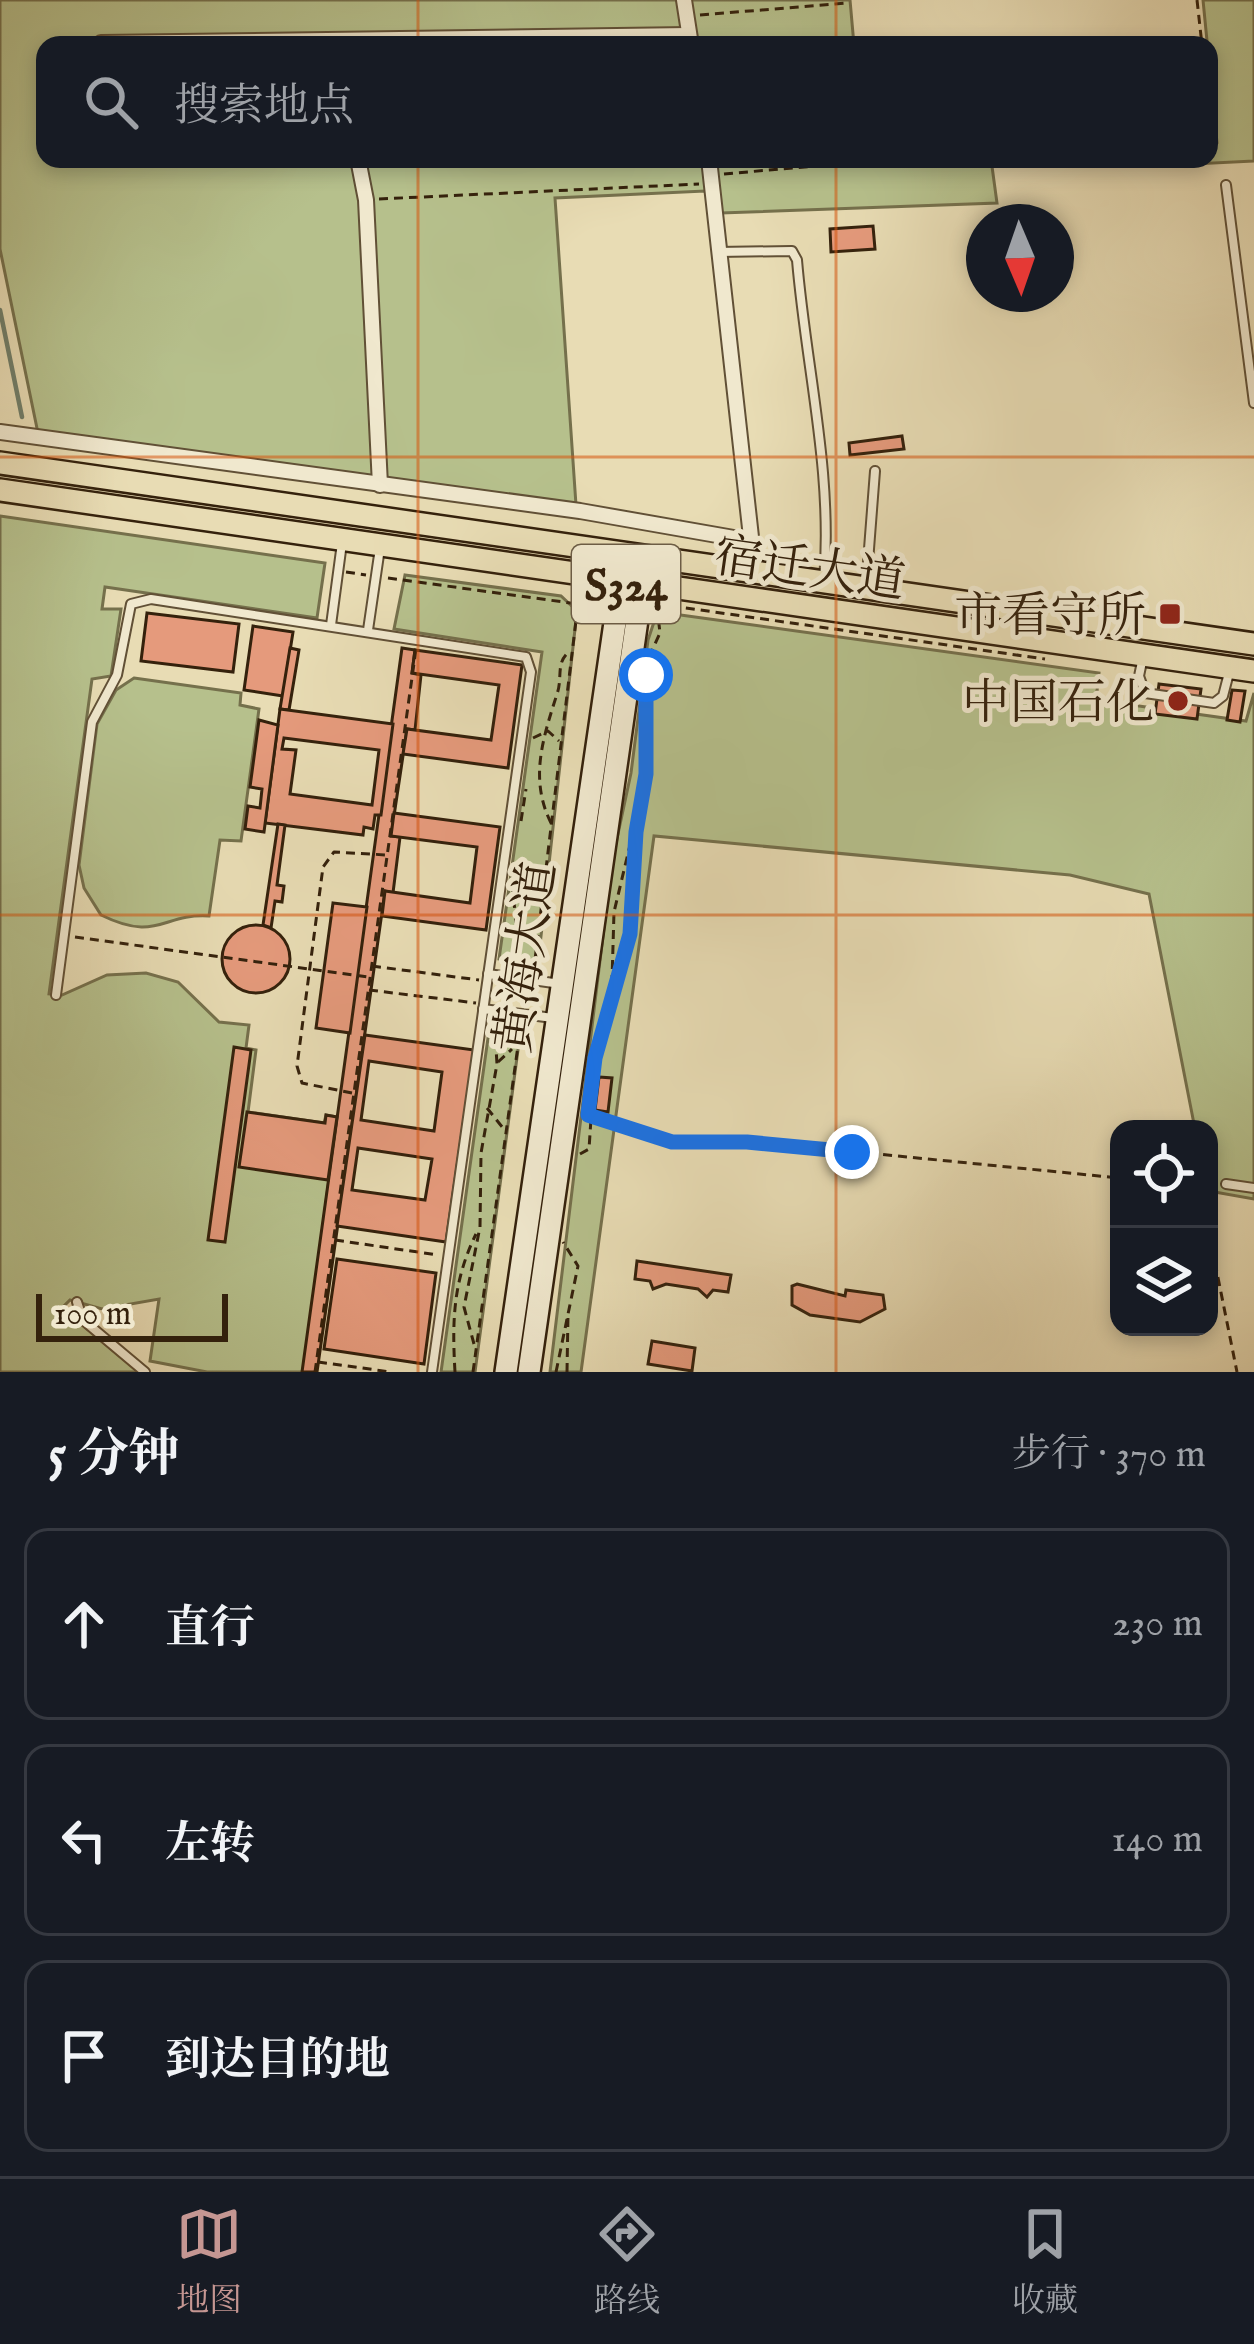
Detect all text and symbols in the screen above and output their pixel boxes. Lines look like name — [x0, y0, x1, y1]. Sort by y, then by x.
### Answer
search box — [36, 36, 1218, 168]
icon: search — [78, 69, 144, 135]
text: 搜索地点 — [174, 79, 354, 136]
north arrow — [966, 204, 1074, 312]
street label: 宿迁大道 — [710, 528, 909, 614]
road number: S324 — [572, 545, 680, 623]
place label: 市看守所 — [954, 588, 1146, 648]
marker: 市看守所 — [1157, 601, 1183, 627]
route start — [619, 648, 673, 702]
place label: 中国石化 — [962, 675, 1154, 735]
marker: 中国石化 — [1165, 688, 1191, 714]
street label: 黄海大道 — [485, 858, 571, 1057]
map controls — [1110, 1120, 1218, 1336]
button: locate — [1110, 1120, 1218, 1228]
route end — [825, 1125, 879, 1179]
button: layers — [1110, 1228, 1218, 1336]
scale bar — [36, 1288, 228, 1341]
text: 100 m — [54, 1294, 131, 1336]
text: 5 分钟 — [48, 1424, 180, 1489]
text: 步行 · 370 m — [1012, 1431, 1206, 1480]
icon: ahead — [51, 1591, 117, 1657]
text: 230 m — [1112, 1600, 1203, 1649]
text: 直行 — [165, 1601, 255, 1658]
icon: left — [51, 1807, 117, 1873]
text: 140 m — [1112, 1816, 1203, 1865]
text: 左转 — [165, 1817, 255, 1874]
icon: arrive — [51, 2023, 117, 2089]
text: 到达目的地 — [165, 2033, 390, 2090]
tab: 地图 — [176, 2201, 242, 2323]
tab: 路线 — [594, 2201, 660, 2323]
tab: 收藏 — [1012, 2201, 1078, 2323]

